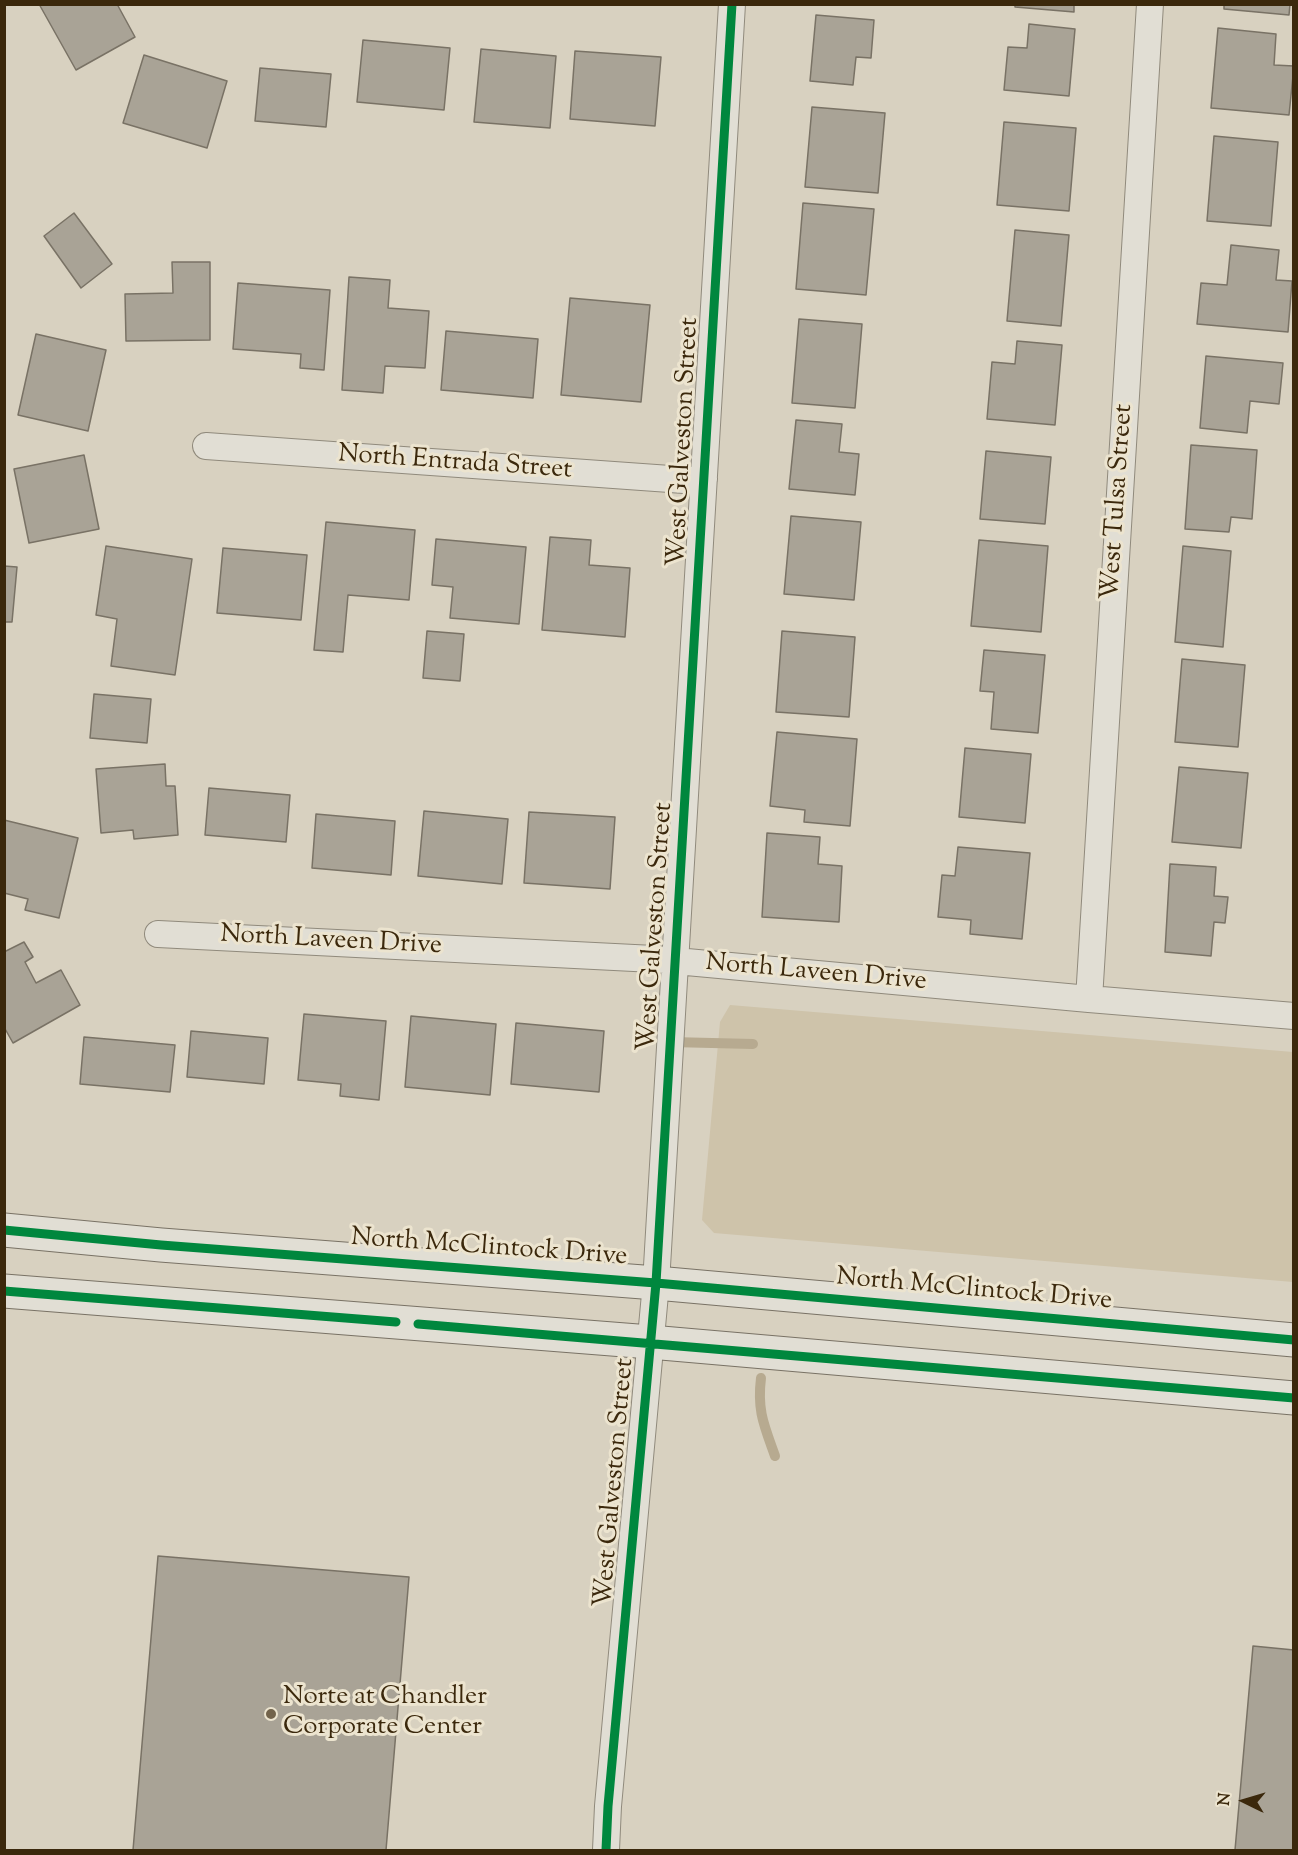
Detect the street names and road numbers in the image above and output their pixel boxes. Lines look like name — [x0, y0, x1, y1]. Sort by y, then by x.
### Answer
street label: West Galveston Street — [663, 317, 707, 567]
street label: West Tulsa Street — [1097, 403, 1141, 601]
street label: North Entrada Street — [337, 440, 573, 488]
street label: West Galveston Street — [633, 801, 681, 1053]
street label: North Laveen Drive — [219, 921, 443, 963]
street label: North Laveen Drive — [704, 949, 928, 999]
street label: North McClintock Drive — [350, 1224, 628, 1274]
street label: North McClintock Drive — [835, 1263, 1113, 1319]
street label: West Galveston Street — [590, 1357, 642, 1609]

